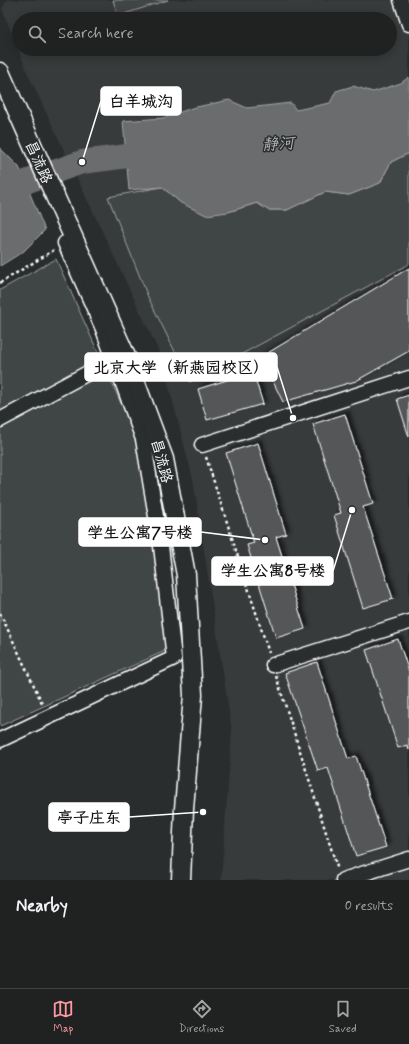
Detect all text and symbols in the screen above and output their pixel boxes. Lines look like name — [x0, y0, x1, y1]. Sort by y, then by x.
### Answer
search box — [12, 12, 397, 56]
icon: search — [26, 23, 48, 45]
text: Search here — [58, 24, 134, 44]
callout: 白羊城沟 — [101, 87, 181, 115]
text: 白羊城沟 — [109, 92, 173, 113]
water label: 静河 — [261, 133, 298, 156]
street label: 昌流路 — [20, 138, 56, 187]
callout: 北京大学（新燕园校区） — [85, 353, 277, 381]
text: 北京大学（新燕园校区） — [93, 358, 269, 379]
street label: 昌流路 — [146, 437, 177, 486]
callout: 学生公寓7号楼 — [79, 518, 201, 546]
text: 学生公寓7号楼 — [87, 523, 193, 544]
callout: 学生公寓8号楼 — [212, 557, 333, 585]
text: 学生公寓8号楼 — [220, 561, 326, 582]
callout: 亭子庄东 — [49, 803, 129, 831]
text: 亭子庄东 — [57, 808, 121, 829]
text: Nearby — [16, 895, 68, 917]
text: 0 results — [345, 898, 393, 915]
tab: Map — [52, 998, 74, 1036]
tab: Directions — [179, 998, 224, 1036]
tab: Saved — [329, 998, 357, 1036]

